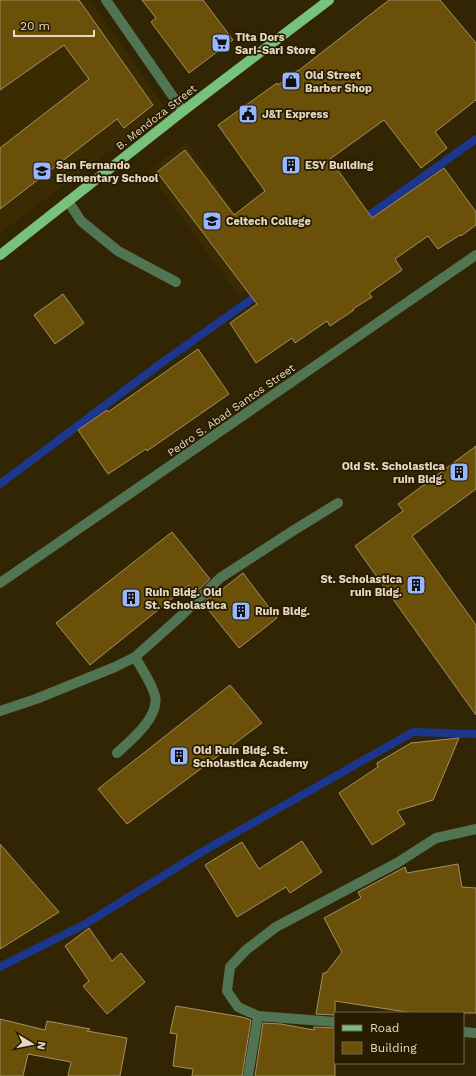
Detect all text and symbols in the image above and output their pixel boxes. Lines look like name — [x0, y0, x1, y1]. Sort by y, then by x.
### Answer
scale bar — [14, 12, 94, 38]
text: 20 m — [20, 19, 50, 33]
place label: Tita Dors Sari-Sari Store — [235, 31, 316, 57]
supermarket icon: Tita Dors Sari-Sari Store — [210, 32, 232, 54]
place label: Old Street Barber Shop — [305, 69, 372, 95]
shop icon: Old Street Barber Shop — [280, 70, 302, 92]
street label: B. Mendoza Street — [114, 82, 199, 153]
public building icon: J&T Express — [237, 103, 259, 125]
place label: J&T Express — [262, 108, 328, 121]
building icon: ESY Building — [280, 154, 302, 176]
place label: San Fernando Elementary School — [56, 159, 159, 185]
place label: ESY Building — [305, 159, 374, 172]
school or university icon: San Fernando Elementary School — [31, 160, 53, 182]
school or university icon: Celtech College — [201, 210, 223, 232]
place label: Celtech College — [226, 215, 311, 228]
street label: Pedro S. Abad Santos Street — [165, 361, 298, 460]
place label: Old St. Scholastica ruin Bldg. — [342, 460, 446, 486]
building icon: Old St. Scholastica ruin Bldg. — [448, 461, 470, 483]
place label: St. Scholastica ruin Bldg. — [320, 573, 403, 599]
building icon: St. Scholastica ruin Bldg. — [405, 574, 427, 596]
place label: Ruin Bldg. Old St. Scholastica — [145, 586, 227, 612]
building icon: Ruin Bldg. Old St. Scholastica — [120, 587, 142, 609]
building icon: Ruin Bldg. — [230, 600, 252, 622]
place label: Ruin Bldg. — [255, 605, 310, 618]
place label: Old Ruin Bldg. St. Scholastica Academy — [193, 744, 309, 770]
building icon: Old Ruin Bldg. St. Scholastica Academy — [168, 745, 190, 767]
legend — [334, 1012, 464, 1064]
text: Road — [370, 1021, 399, 1035]
north arrow — [12, 1024, 52, 1064]
text: N — [34, 1041, 48, 1051]
text: Building — [370, 1041, 417, 1055]

